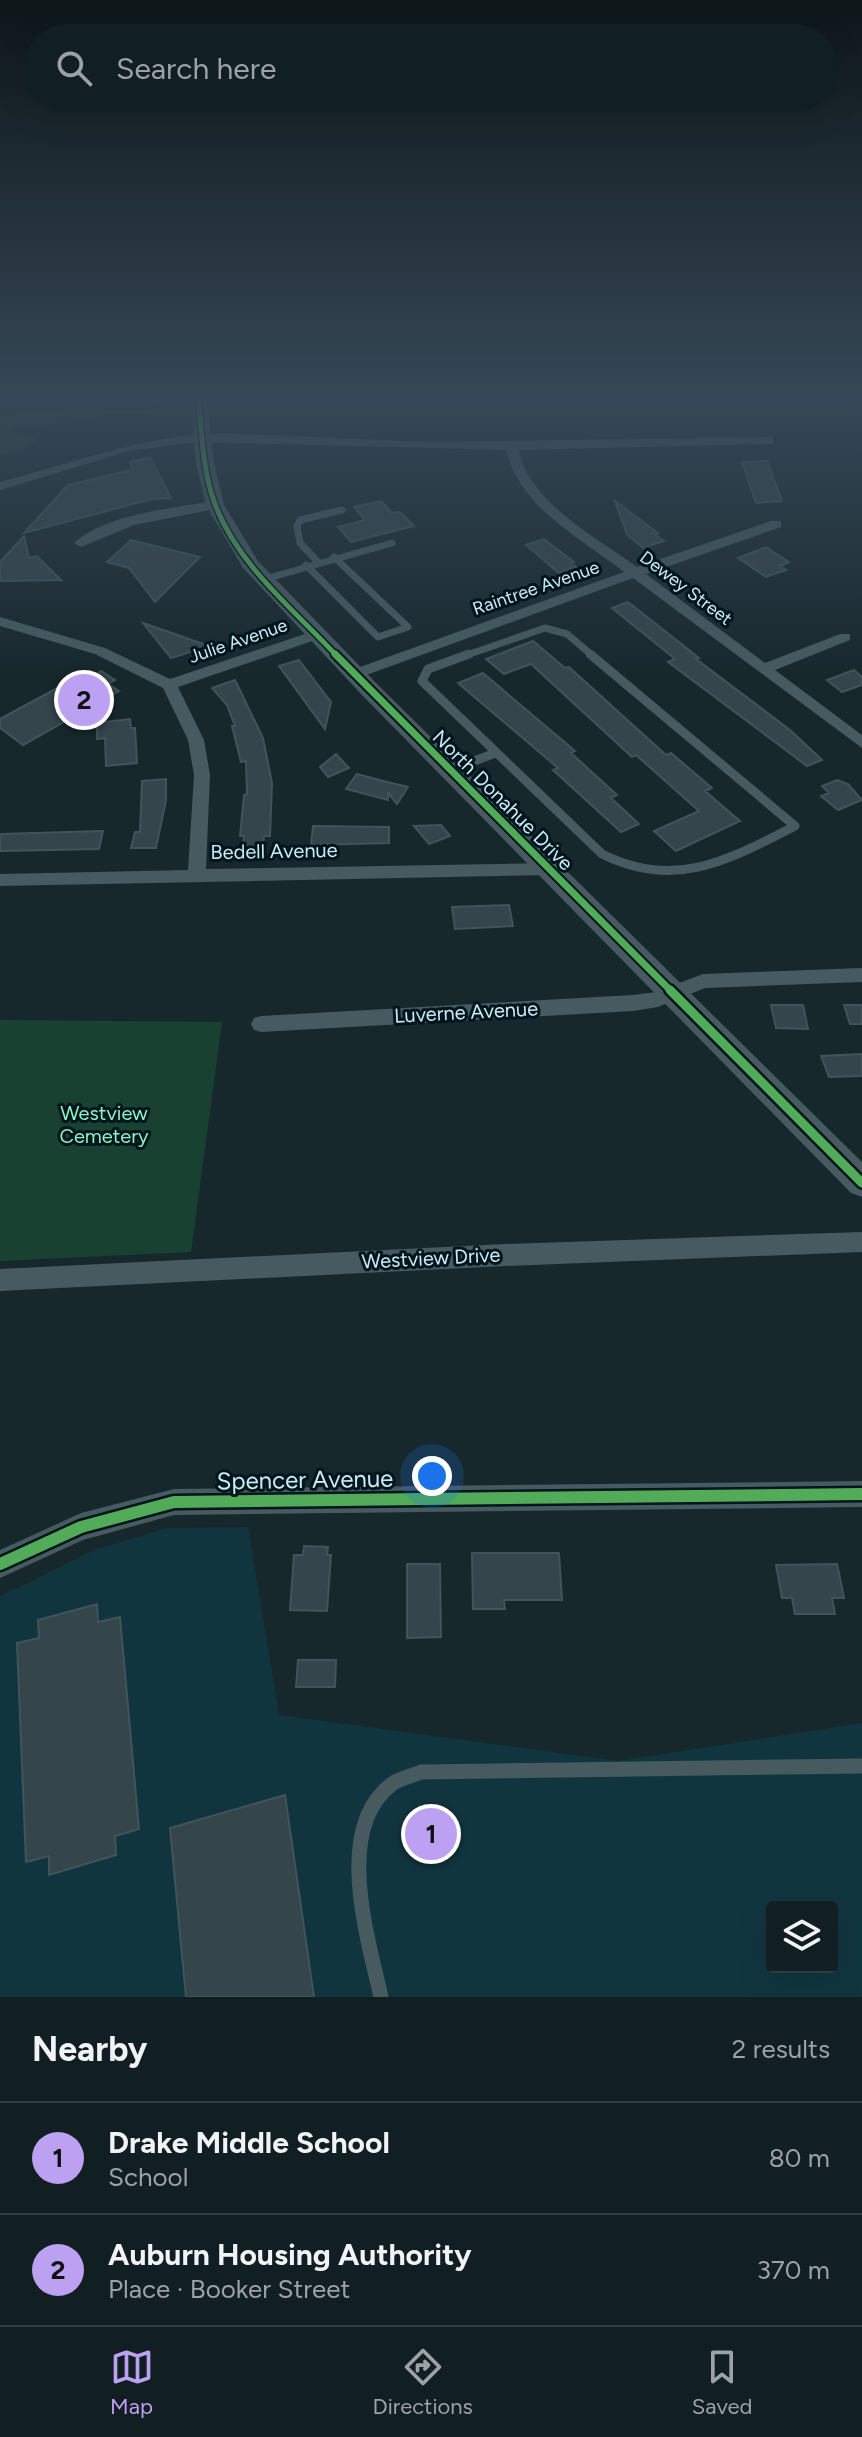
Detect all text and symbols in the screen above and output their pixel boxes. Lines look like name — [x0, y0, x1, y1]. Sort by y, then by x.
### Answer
search box — [24, 24, 838, 112]
icon: search — [52, 46, 96, 90]
text: Search here — [116, 50, 276, 87]
street label: Dewey Street — [636, 546, 737, 630]
street label: Raintree Avenue — [470, 556, 602, 620]
street label: Julie Avenue — [186, 614, 290, 668]
pin: 2 — [58, 670, 110, 730]
street label: North Donahue Drive — [428, 725, 578, 875]
street label: Bedell Avenue — [210, 838, 338, 864]
street label: Luverne Avenue — [393, 996, 539, 1028]
park label: Westview Cemetery — [60, 1101, 149, 1148]
street label: Westview Drive — [361, 1242, 501, 1274]
your location — [412, 1456, 452, 1496]
street label: Spencer Avenue — [216, 1463, 394, 1496]
pin: 1 — [405, 1804, 457, 1864]
map controls — [766, 1901, 838, 1973]
button: layers — [766, 1901, 838, 1973]
text: Nearby — [32, 2029, 147, 2070]
text: 2 results — [732, 2033, 830, 2065]
text: Drake Middle School — [108, 2124, 390, 2161]
text: 1 — [53, 2142, 63, 2174]
text: 80 m — [769, 2142, 830, 2174]
text: School — [108, 2161, 188, 2193]
text: Auburn Housing Authority — [108, 2236, 472, 2273]
text: 2 — [50, 2254, 66, 2286]
text: 370 m — [757, 2254, 830, 2286]
text: Place · Booker Street — [108, 2273, 350, 2305]
tab: Map — [110, 2345, 154, 2420]
tab: Directions — [373, 2345, 473, 2420]
tab: Saved — [692, 2345, 752, 2420]

